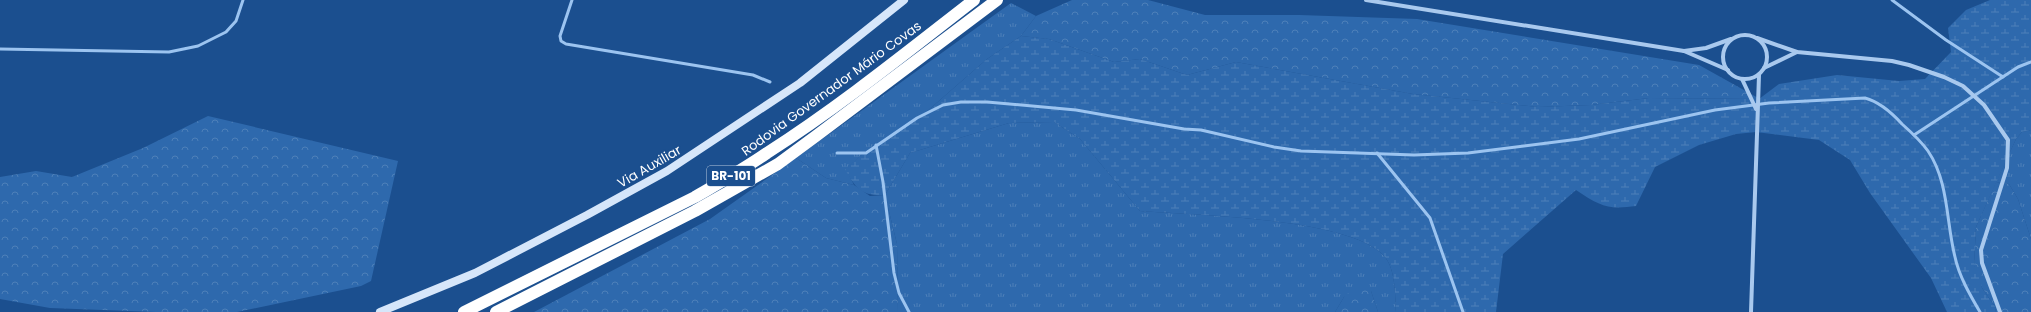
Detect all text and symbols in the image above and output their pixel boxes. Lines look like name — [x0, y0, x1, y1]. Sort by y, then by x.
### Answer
street label: Rodovia Governador Mário Covas — [737, 16, 925, 160]
street label: Via Auxiliar — [614, 140, 685, 192]
road number: BR-101 — [707, 166, 755, 186]

